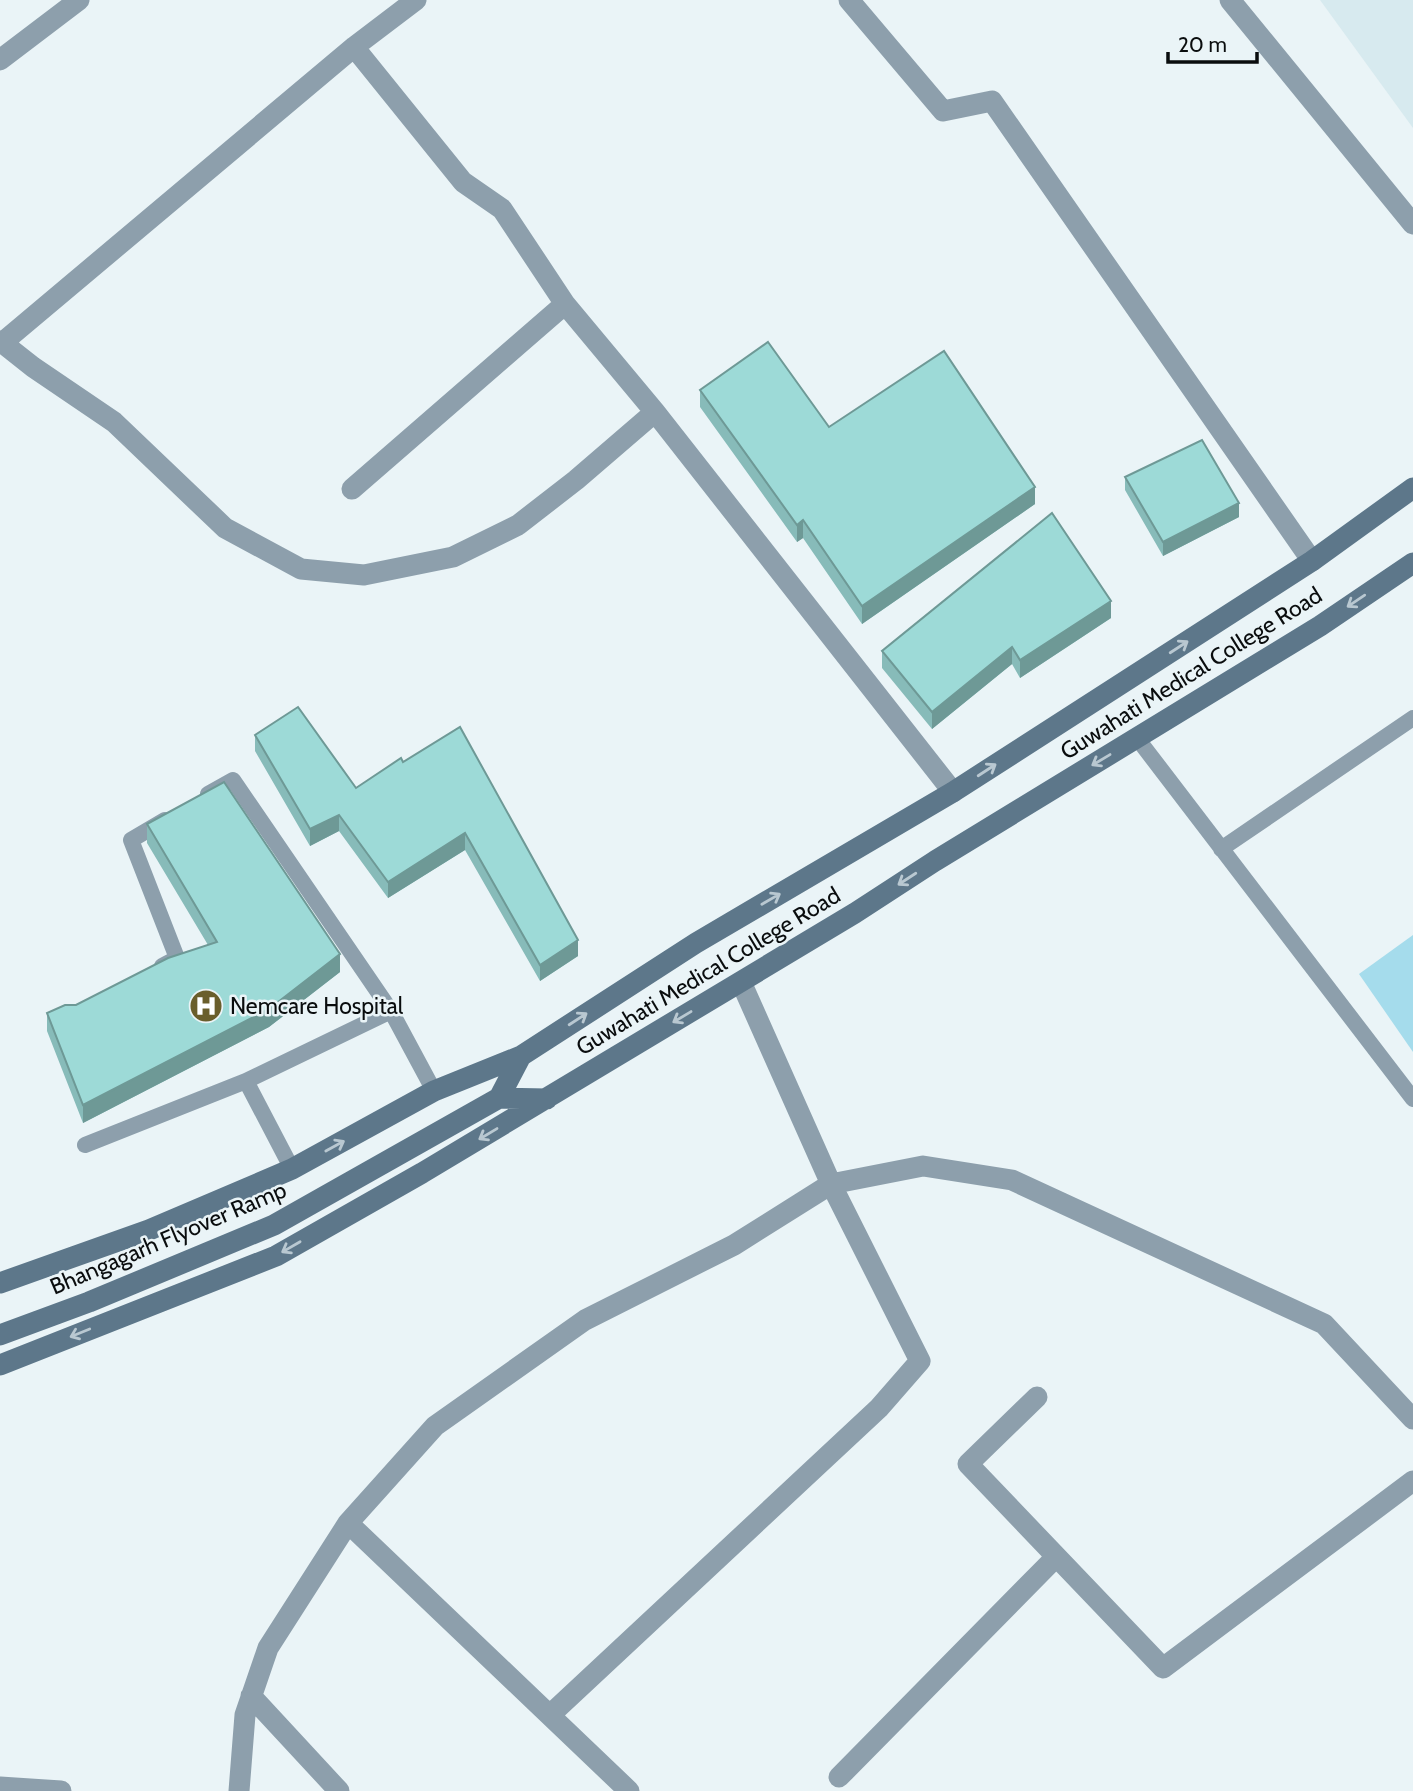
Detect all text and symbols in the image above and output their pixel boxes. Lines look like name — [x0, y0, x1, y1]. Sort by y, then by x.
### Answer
scale bar — [1168, 21, 1257, 65]
text: 20 m — [1178, 32, 1227, 57]
street label: Guwahati Medical College Road — [1055, 581, 1327, 765]
one-way arrow — [1347, 594, 1367, 608]
one-way arrow — [1169, 640, 1188, 654]
one-way arrow — [1091, 753, 1111, 767]
one-way arrow — [977, 763, 997, 777]
one-way arrow — [898, 872, 917, 886]
street label: Guwahati Medical College Road — [571, 881, 845, 1061]
one-way arrow — [760, 892, 780, 906]
hospital icon: Nemcare Hospital — [187, 987, 225, 1025]
place label: Nemcare Hospital — [230, 992, 404, 1020]
one-way arrow — [673, 1010, 693, 1024]
one-way arrow — [568, 1012, 587, 1026]
one-way arrow — [478, 1127, 498, 1141]
one-way arrow — [324, 1139, 345, 1152]
street label: Bhangagarh Flyover Ramp — [46, 1175, 291, 1301]
one-way arrow — [281, 1241, 301, 1255]
one-way arrow — [70, 1328, 92, 1341]

